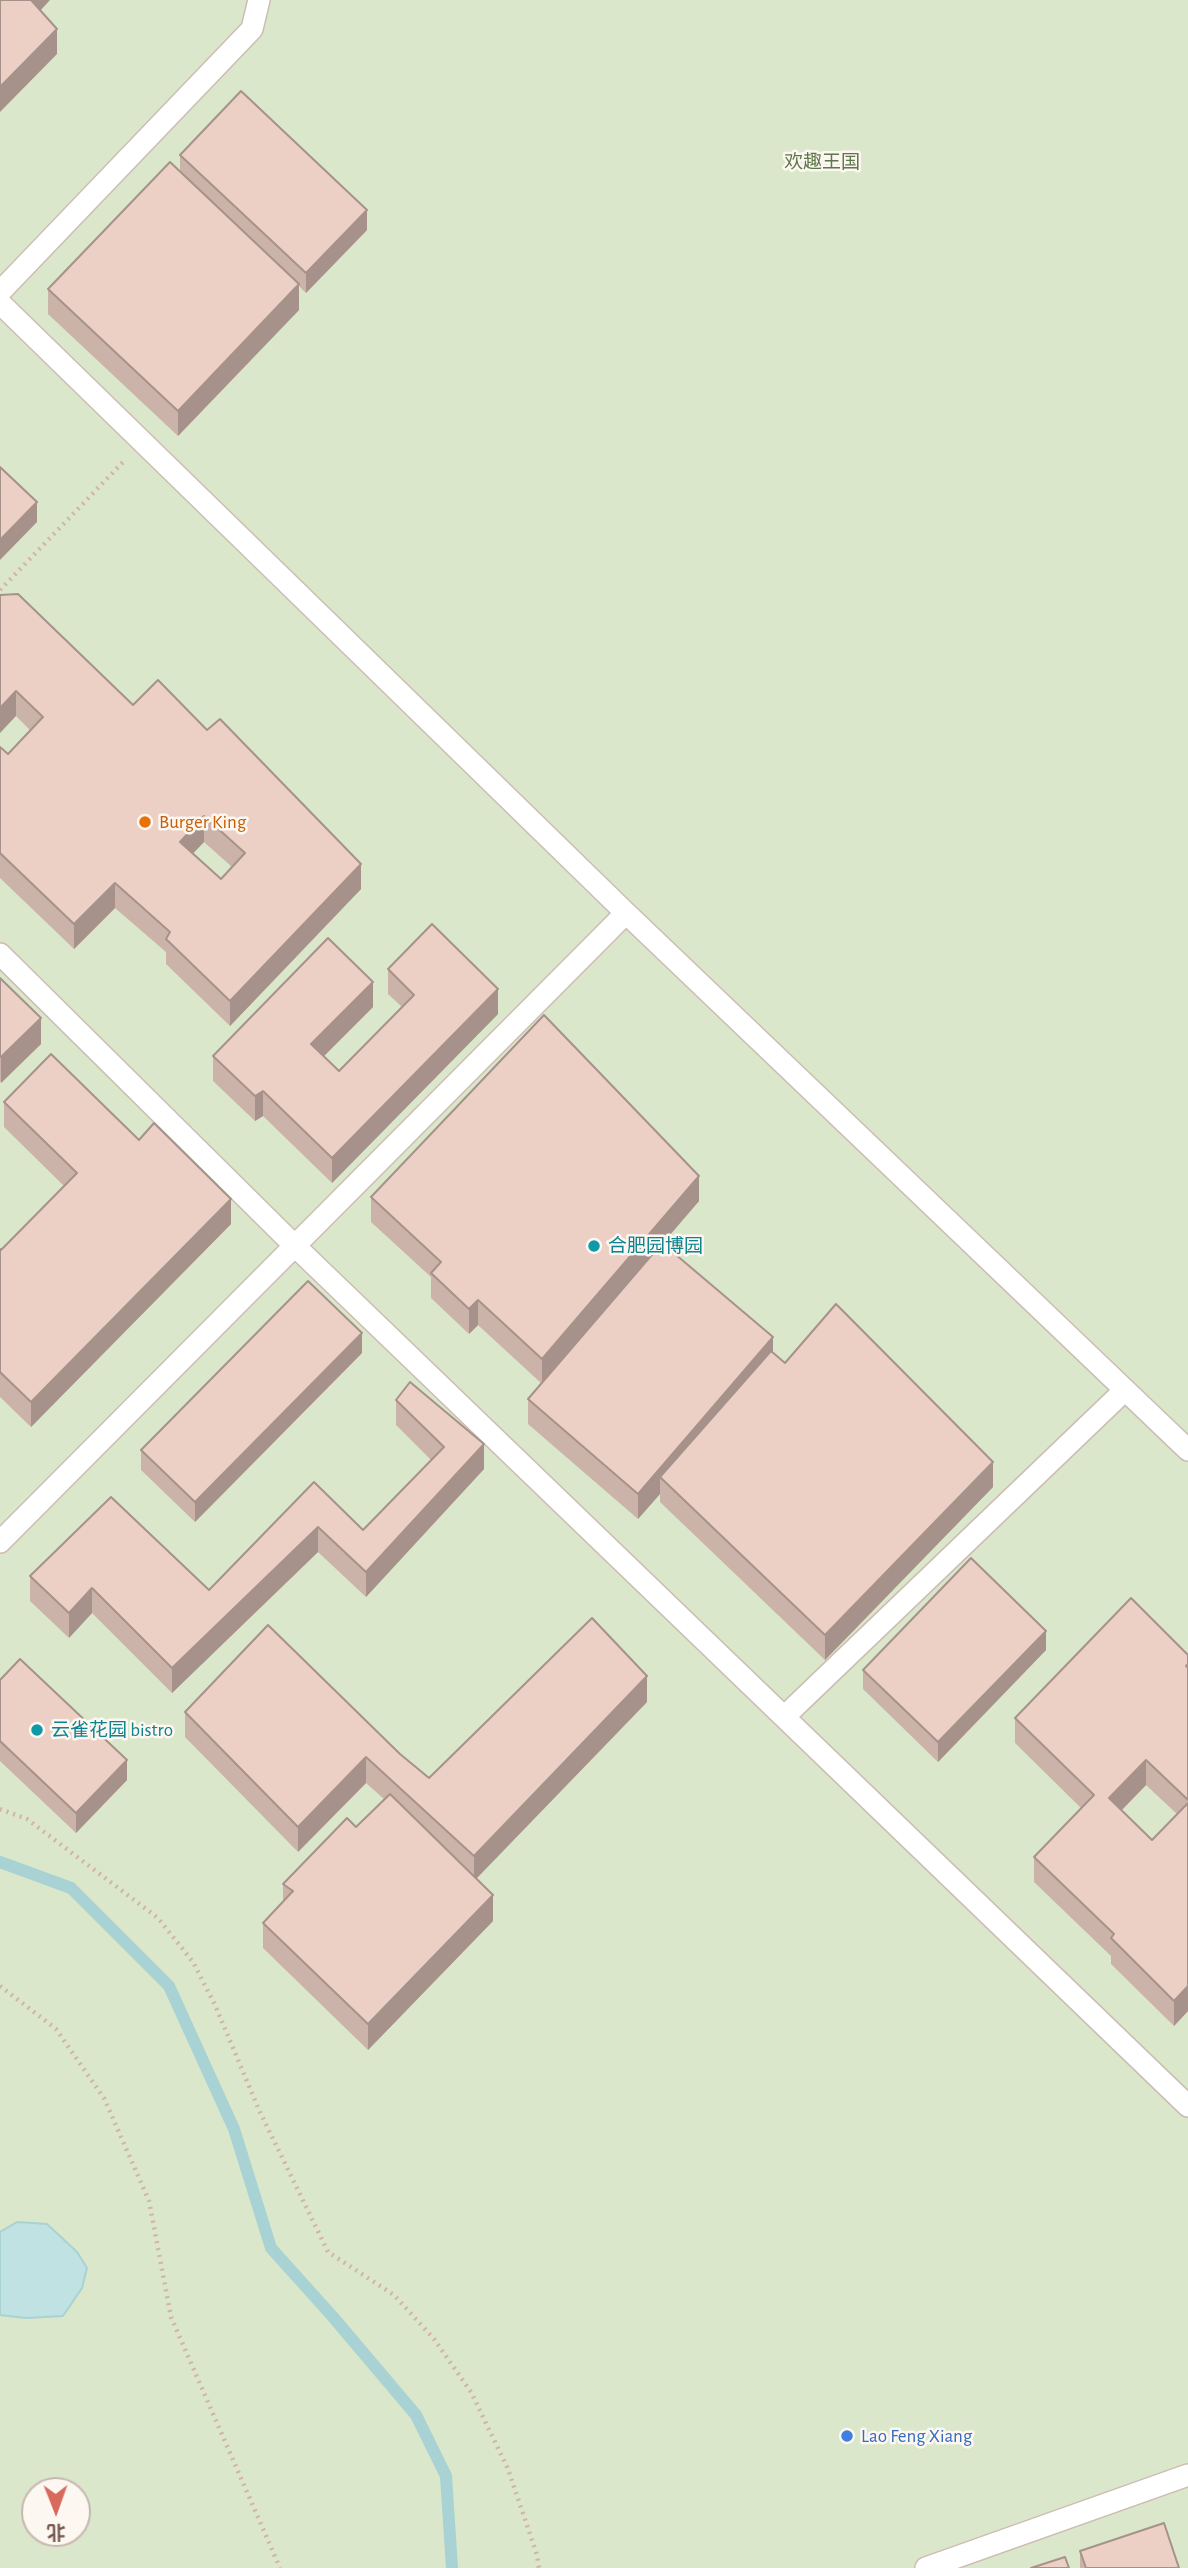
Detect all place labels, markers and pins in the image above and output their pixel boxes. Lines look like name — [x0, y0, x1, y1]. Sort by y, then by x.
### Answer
place label: Burger King — [159, 811, 246, 833]
marker: Burger King — [137, 814, 153, 830]
place label: 合肥园博园 — [608, 1235, 703, 1257]
marker: 合肥园博园 — [586, 1238, 602, 1254]
place label: 云雀花园 bistro — [51, 1719, 173, 1741]
marker: 云雀花园 bistro — [29, 1722, 45, 1738]
place label: Lao Feng Xiang — [861, 2425, 972, 2447]
marker: Lao Feng Xiang — [839, 2428, 855, 2444]

